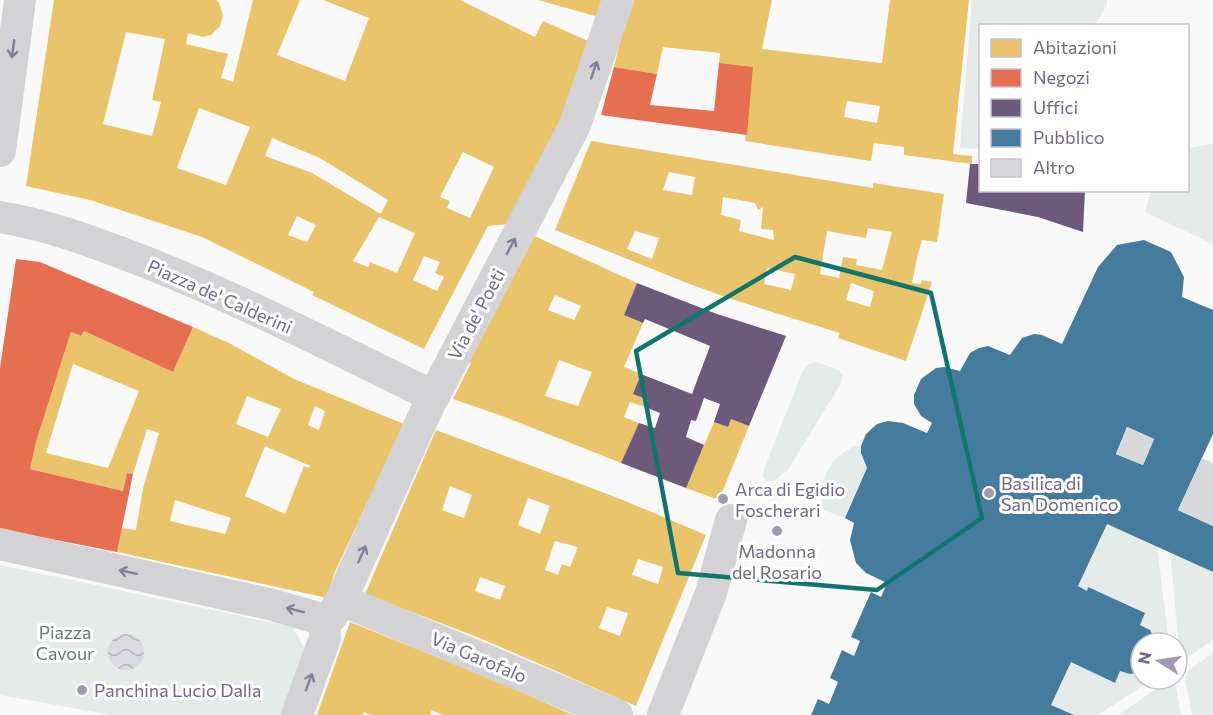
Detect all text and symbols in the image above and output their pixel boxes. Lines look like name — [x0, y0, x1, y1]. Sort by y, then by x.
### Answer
legend — [979, 24, 1189, 192]
text: Abitazioni — [1033, 36, 1117, 58]
one-way arrow — [8, 38, 19, 58]
one-way arrow — [589, 61, 600, 80]
text: Negozi — [1033, 66, 1090, 88]
text: Uffici — [1033, 96, 1078, 118]
text: Pubblico — [1033, 126, 1105, 148]
text: Altro — [1033, 156, 1075, 178]
one-way arrow — [506, 238, 517, 256]
street label: Piazza de' Calderini — [144, 254, 296, 338]
street label: Via de' Poeti — [443, 265, 509, 363]
place label: Basilica di San Domenico — [1001, 472, 1119, 515]
place label: Arca di Egidio Foscherari — [735, 478, 845, 521]
marker: Basilica di San Domenico — [982, 486, 996, 500]
marker: Arca di Egidio Foscherari — [716, 492, 730, 506]
marker: Madonna del Rosario — [770, 524, 784, 538]
place label: Madonna del Rosario — [732, 540, 822, 583]
one-way arrow — [356, 545, 368, 563]
one-way arrow — [118, 566, 138, 577]
one-way arrow — [286, 604, 305, 616]
park label: Piazza Cavour — [36, 621, 94, 664]
street label: Via Garofalo — [428, 627, 530, 687]
north arrow — [1129, 631, 1189, 691]
text: N — [1133, 650, 1154, 666]
one-way arrow — [305, 673, 316, 692]
place label: Panchina Lucio Dalla — [94, 679, 261, 701]
marker: Panchina Lucio Dalla — [75, 683, 89, 697]

